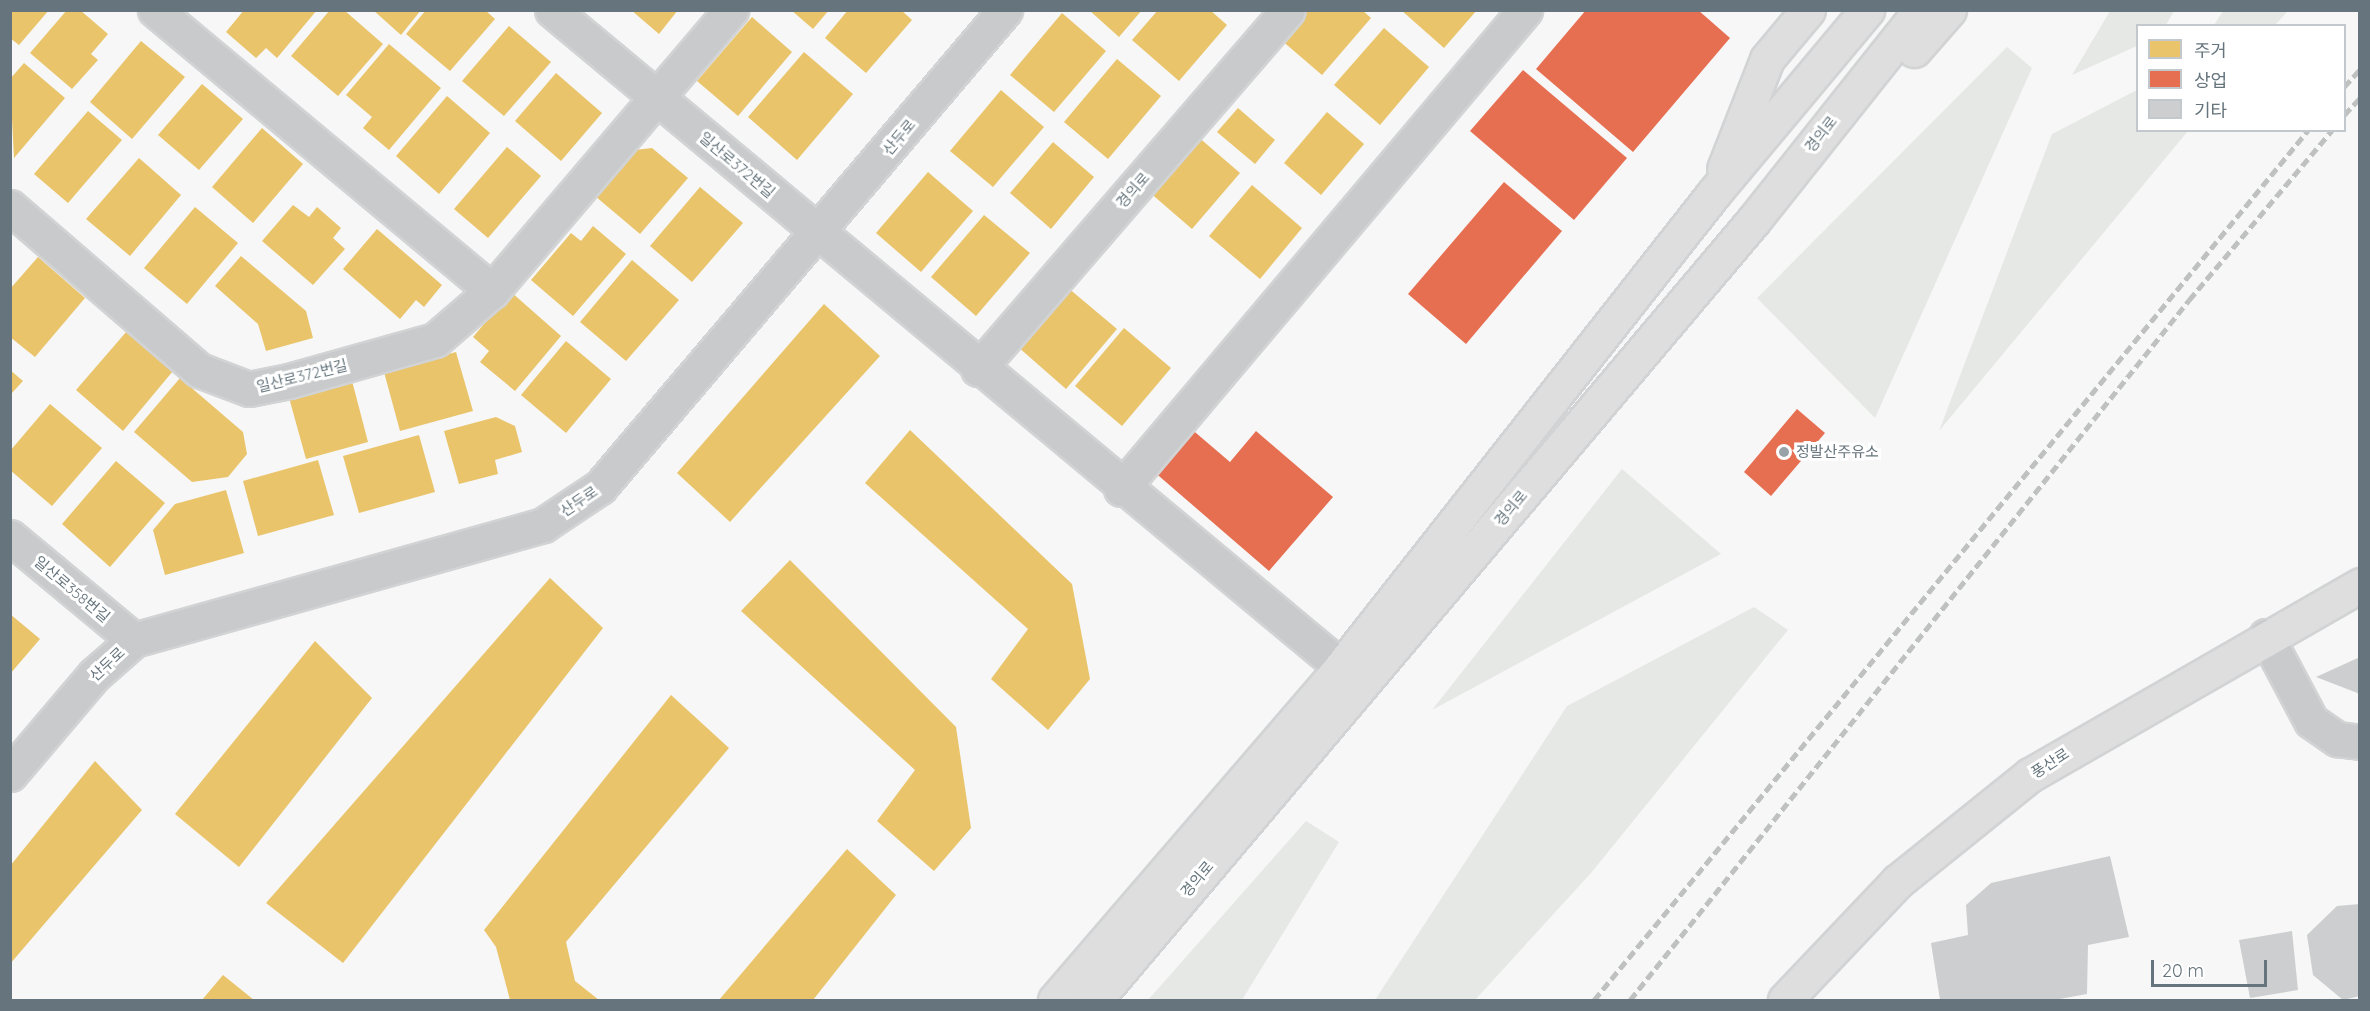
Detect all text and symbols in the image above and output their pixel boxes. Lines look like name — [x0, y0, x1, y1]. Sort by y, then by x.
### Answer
legend — [2136, 24, 2346, 132]
text: 주거 — [2194, 39, 2227, 62]
text: 상업 — [2194, 69, 2227, 92]
text: 기타 — [2194, 99, 2227, 122]
street label: 경의로 — [1801, 112, 1841, 156]
street label: 산두로 — [879, 115, 919, 159]
street label: 일산로372번길 — [696, 128, 778, 202]
street label: 경의로 — [1113, 168, 1153, 212]
street label: 일산로372번길 — [255, 356, 349, 396]
place label: 정발산주유소 — [1796, 443, 1879, 461]
marker: 정발산주유소 — [1777, 445, 1791, 459]
street label: 산두로 — [557, 482, 601, 520]
street label: 경의로 — [1491, 486, 1531, 530]
street label: 일산로358번길 — [31, 552, 113, 626]
street label: 산두로 — [86, 643, 128, 685]
street label: 풍산로 — [2028, 744, 2072, 782]
street label: 경의로 — [1177, 857, 1217, 901]
scale bar — [2154, 948, 2270, 986]
text: 20 m — [2162, 959, 2204, 982]

